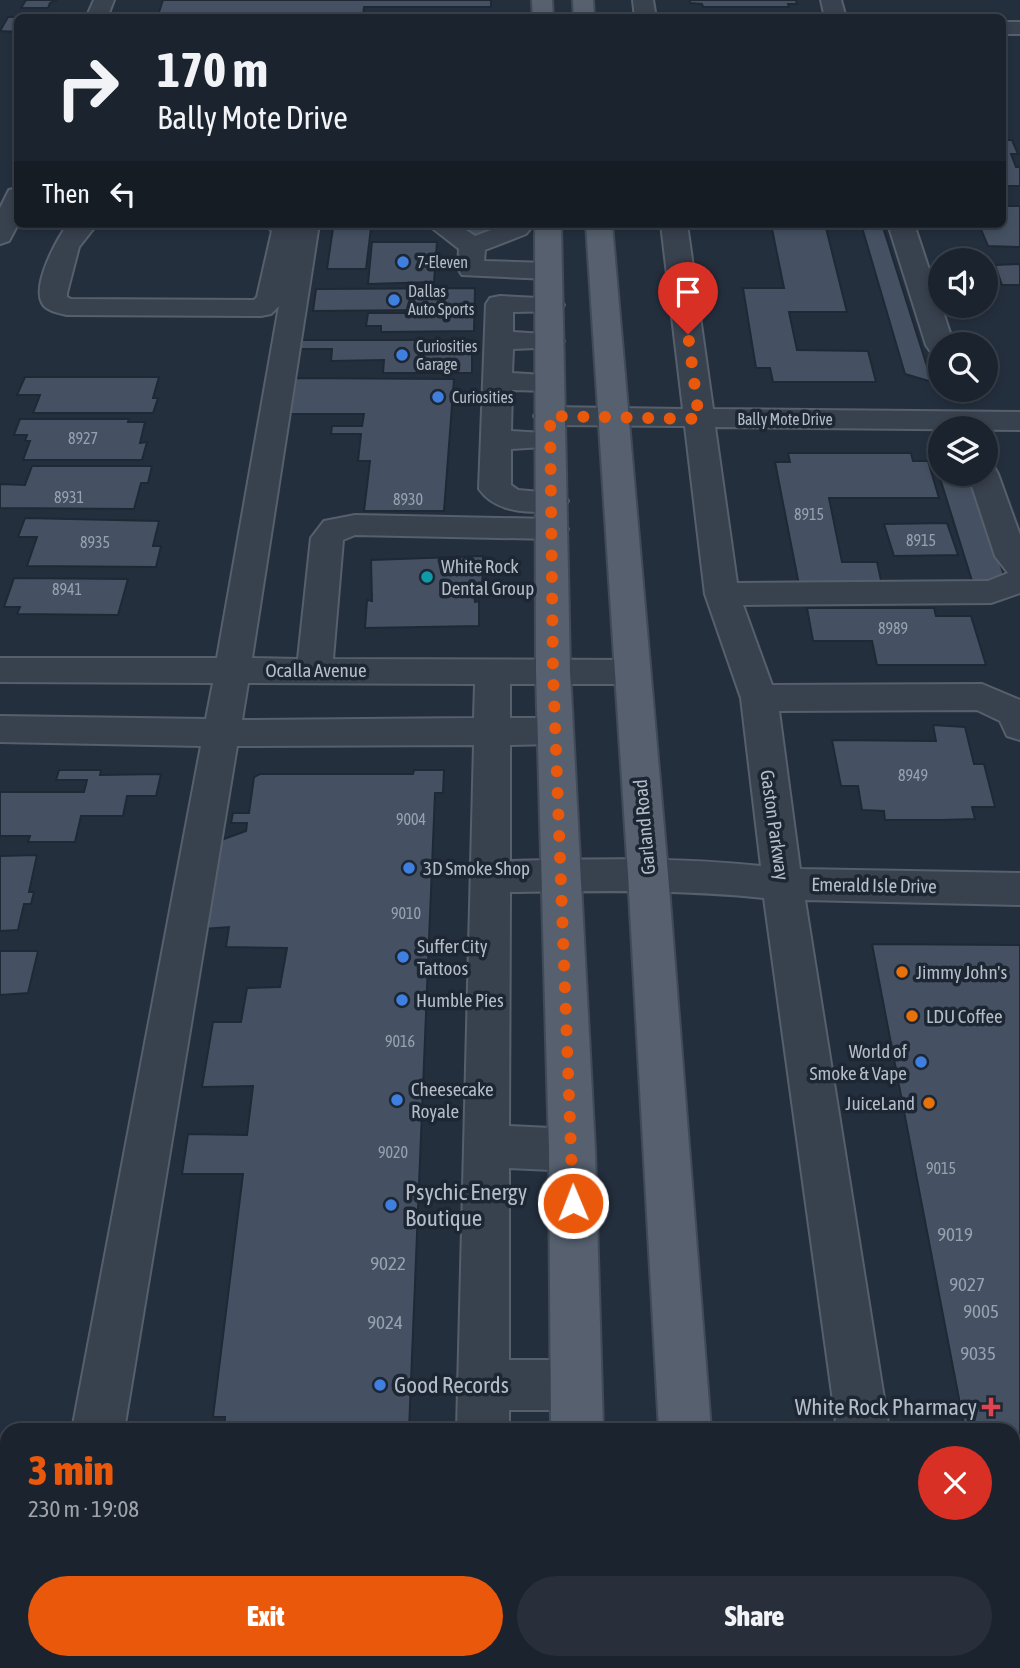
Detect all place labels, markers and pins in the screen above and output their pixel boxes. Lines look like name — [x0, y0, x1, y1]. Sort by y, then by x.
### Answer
place label: 7-Eleven — [417, 253, 468, 271]
marker: 7-Eleven — [395, 254, 411, 270]
pin — [658, 262, 718, 334]
place label: Dallas Auto Sports — [408, 282, 475, 319]
marker: Dallas Auto Sports — [386, 292, 402, 308]
place label: Curiosities Garage — [416, 337, 478, 374]
marker: Curiosities Garage — [394, 347, 410, 363]
place label: Curiosities — [452, 388, 514, 406]
marker: Curiosities — [430, 389, 446, 405]
place label: White Rock Dental Group — [441, 555, 534, 599]
marker: White Rock Dental Group — [419, 569, 435, 585]
place label: 3D Smoke Shop — [423, 857, 530, 879]
marker: 3D Smoke Shop — [401, 860, 417, 876]
place label: Suffer City Tattoos — [417, 935, 488, 979]
marker: Suffer City Tattoos — [395, 949, 411, 965]
place label: Jimmy John's — [916, 961, 1007, 983]
marker: Jimmy John's — [894, 964, 910, 980]
place label: Humble Pies — [416, 989, 504, 1011]
marker: Humble Pies — [394, 992, 410, 1008]
place label: LDU Coffee — [926, 1005, 1003, 1027]
marker: LDU Coffee — [904, 1008, 920, 1024]
place label: World of Smoke & Vape — [810, 1040, 907, 1084]
marker: World of Smoke & Vape — [913, 1054, 929, 1070]
place label: Cheesecake Royale — [411, 1078, 494, 1122]
marker: Cheesecake Royale — [389, 1092, 405, 1108]
place label: JuiceLand — [845, 1092, 915, 1114]
marker: JuiceLand — [921, 1095, 937, 1111]
place label: Psychic Energy Boutique — [405, 1179, 527, 1231]
marker: Psychic Energy Boutique — [383, 1197, 399, 1213]
place label: Good Records — [394, 1372, 509, 1398]
marker: Good Records — [372, 1377, 388, 1393]
place label: White Rock Pharmacy — [795, 1394, 977, 1420]
marker: White Rock Pharmacy — [983, 1399, 999, 1415]

